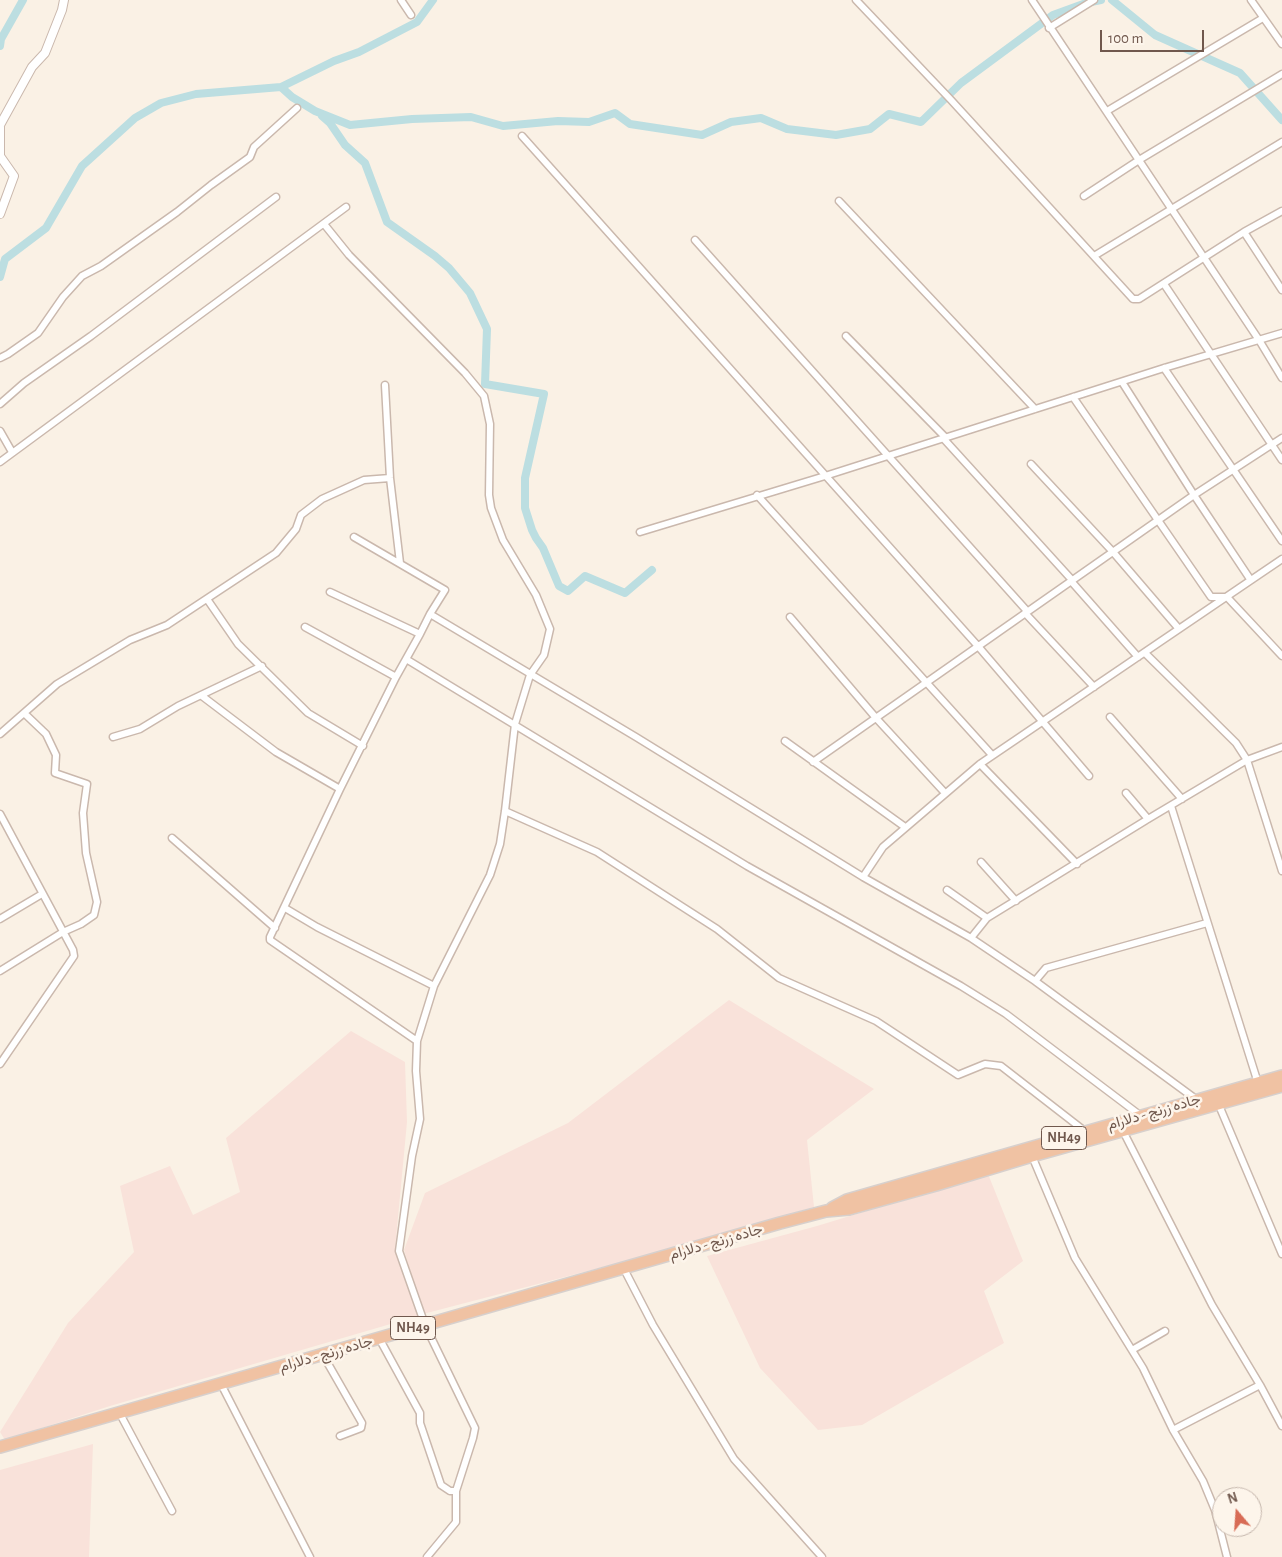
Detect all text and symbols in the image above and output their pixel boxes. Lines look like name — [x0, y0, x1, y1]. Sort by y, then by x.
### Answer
scale bar — [1102, 20, 1206, 52]
text: 100 m — [1108, 31, 1143, 46]
street label: جاده زرنج - دلارام — [1105, 1090, 1203, 1134]
road number: NH49 — [1042, 1126, 1086, 1150]
street label: جاده زرنج - دلارام — [667, 1220, 765, 1264]
road number: NH49 — [390, 1316, 436, 1340]
street label: جاده زرنج - دلارام — [277, 1332, 375, 1376]
north arrow — [1212, 1487, 1262, 1537]
text: N — [1226, 1491, 1239, 1507]

